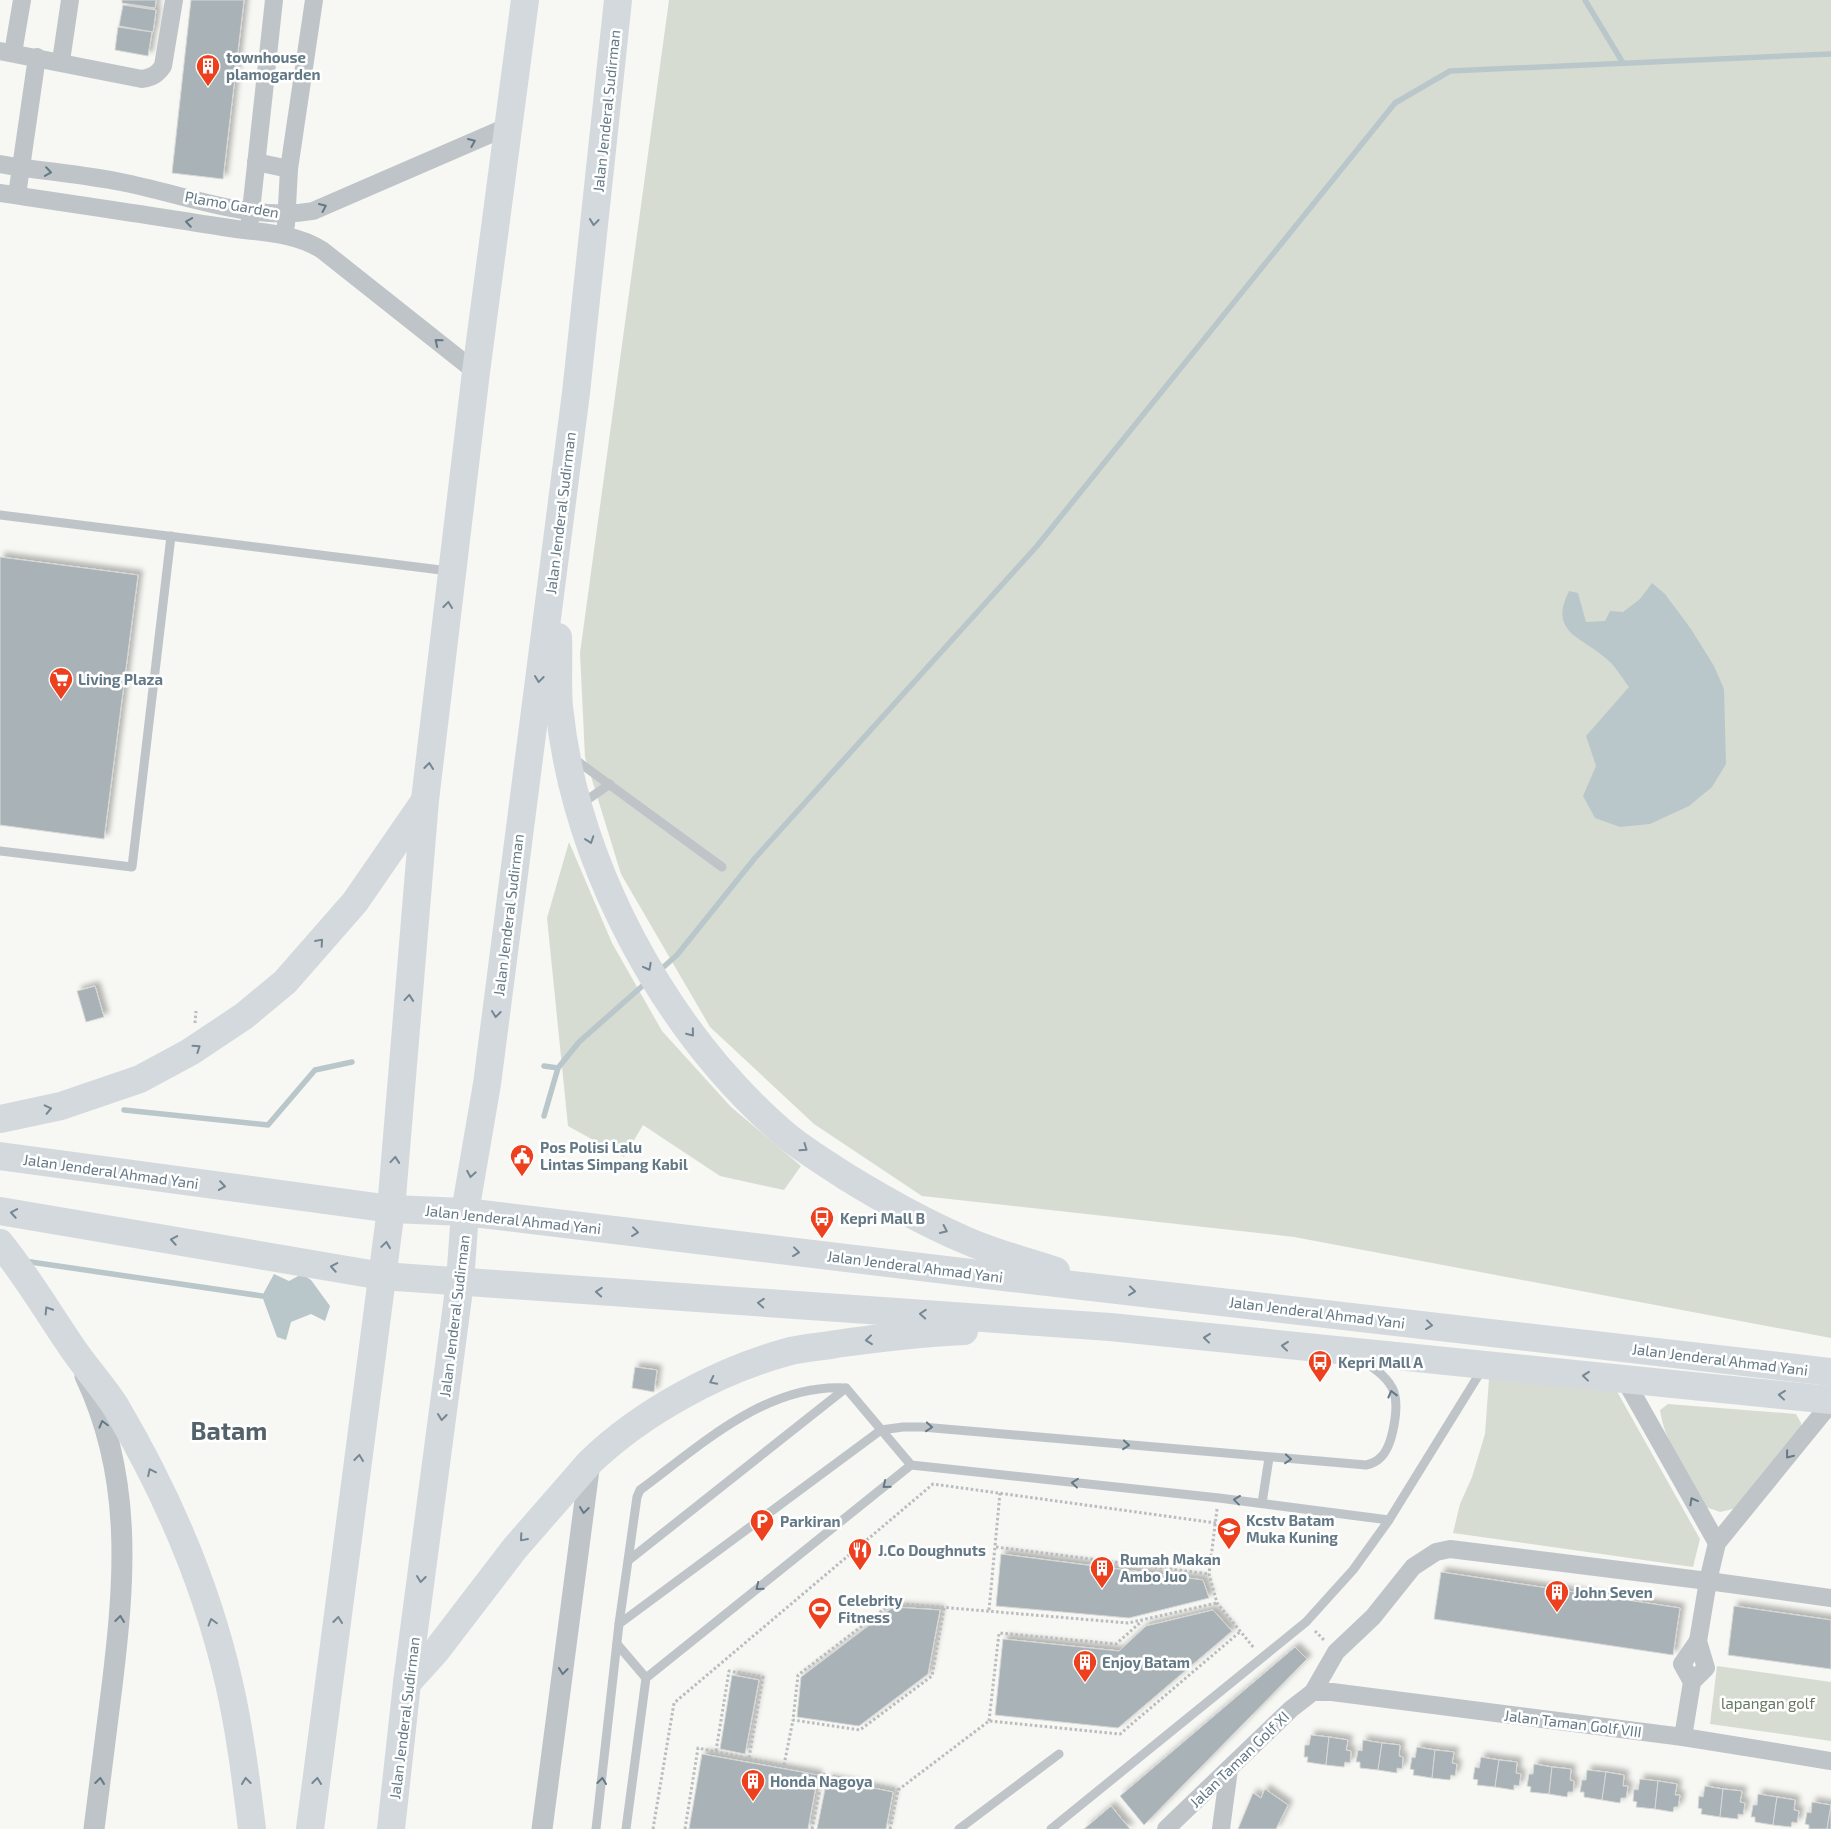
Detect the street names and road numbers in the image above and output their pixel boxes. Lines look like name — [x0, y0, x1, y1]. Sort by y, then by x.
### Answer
street label: Jalan Jenderal Sudirman — [589, 29, 623, 193]
street label: Plamo Garden — [183, 187, 281, 221]
street label: Jalan Jenderal Sudirman — [541, 431, 579, 595]
street label: Jalan Jenderal Sudirman — [489, 833, 527, 997]
street label: Jalan Jenderal Ahmad Yani — [22, 1150, 200, 1192]
street label: Jalan Jenderal Ahmad Yani — [424, 1201, 602, 1237]
street label: Jalan Jenderal Sudirman — [435, 1234, 473, 1398]
street label: Jalan Jenderal Ahmad Yani — [826, 1246, 1004, 1286]
street label: Jalan Jenderal Ahmad Yani — [1228, 1292, 1406, 1332]
street label: Jalan Jenderal Ahmad Yani — [1631, 1339, 1809, 1379]
street label: Jalan Jenderal Sudirman — [385, 1636, 423, 1800]
street label: Jalan Taman Golf VIII — [1503, 1706, 1643, 1740]
street label: Jalan Taman Golf XI — [1186, 1707, 1292, 1811]

